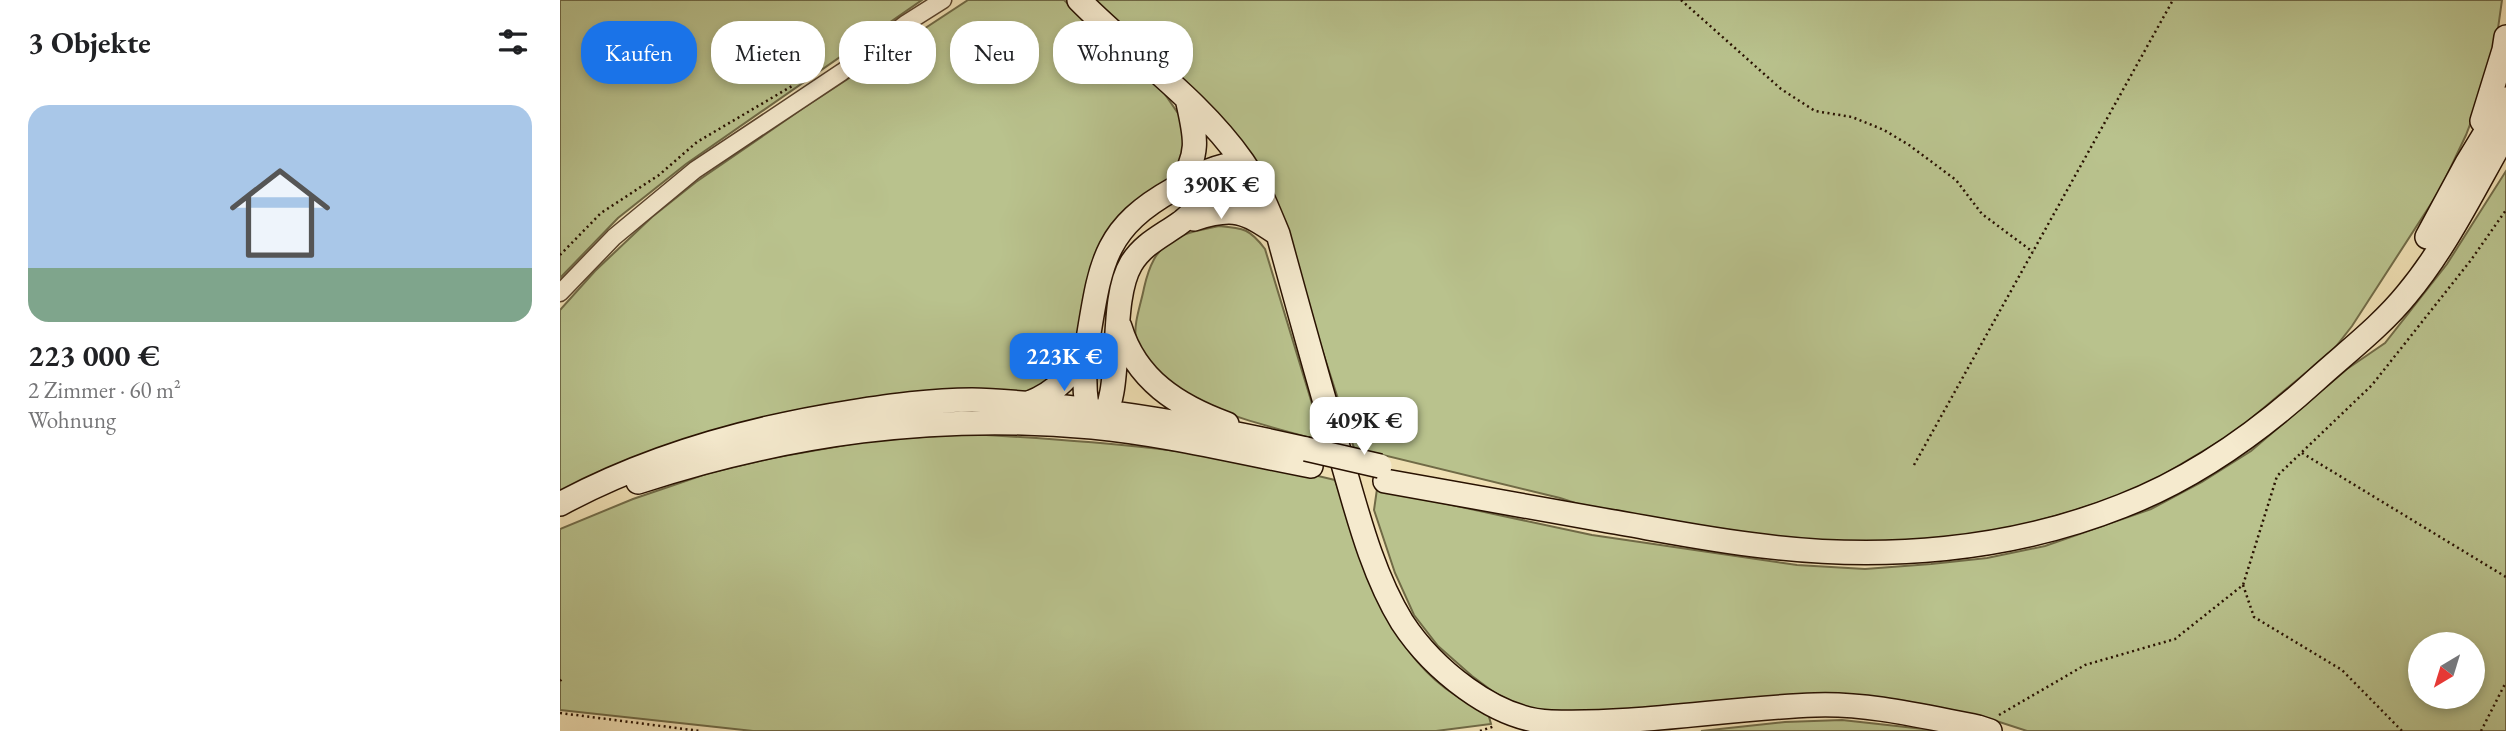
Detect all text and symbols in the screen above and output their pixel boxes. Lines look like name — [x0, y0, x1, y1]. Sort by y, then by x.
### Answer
chip: Kaufen — [581, 21, 697, 84]
chip: Mieten — [711, 21, 825, 84]
chip: Filter — [839, 21, 936, 84]
chip: Neu — [950, 21, 1039, 84]
chip: Wohnung — [1053, 21, 1193, 84]
text: 3 Objekte — [28, 23, 151, 62]
icon: filters — [494, 23, 532, 61]
icon: home — [217, 150, 343, 276]
pin: 390K € — [1164, 162, 1278, 221]
text: 390K € — [1183, 169, 1259, 199]
pin: 223K € — [1007, 334, 1121, 393]
text: 223 000 € — [28, 336, 160, 375]
text: 223K € — [1026, 341, 1102, 371]
text: 2 Zimmer · 60 m² — [28, 375, 181, 405]
pin: 409K € — [1307, 398, 1421, 457]
text: Wohnung — [28, 405, 116, 435]
text: 409K € — [1326, 405, 1402, 435]
north arrow — [2408, 632, 2485, 709]
map controls — [2408, 632, 2485, 709]

